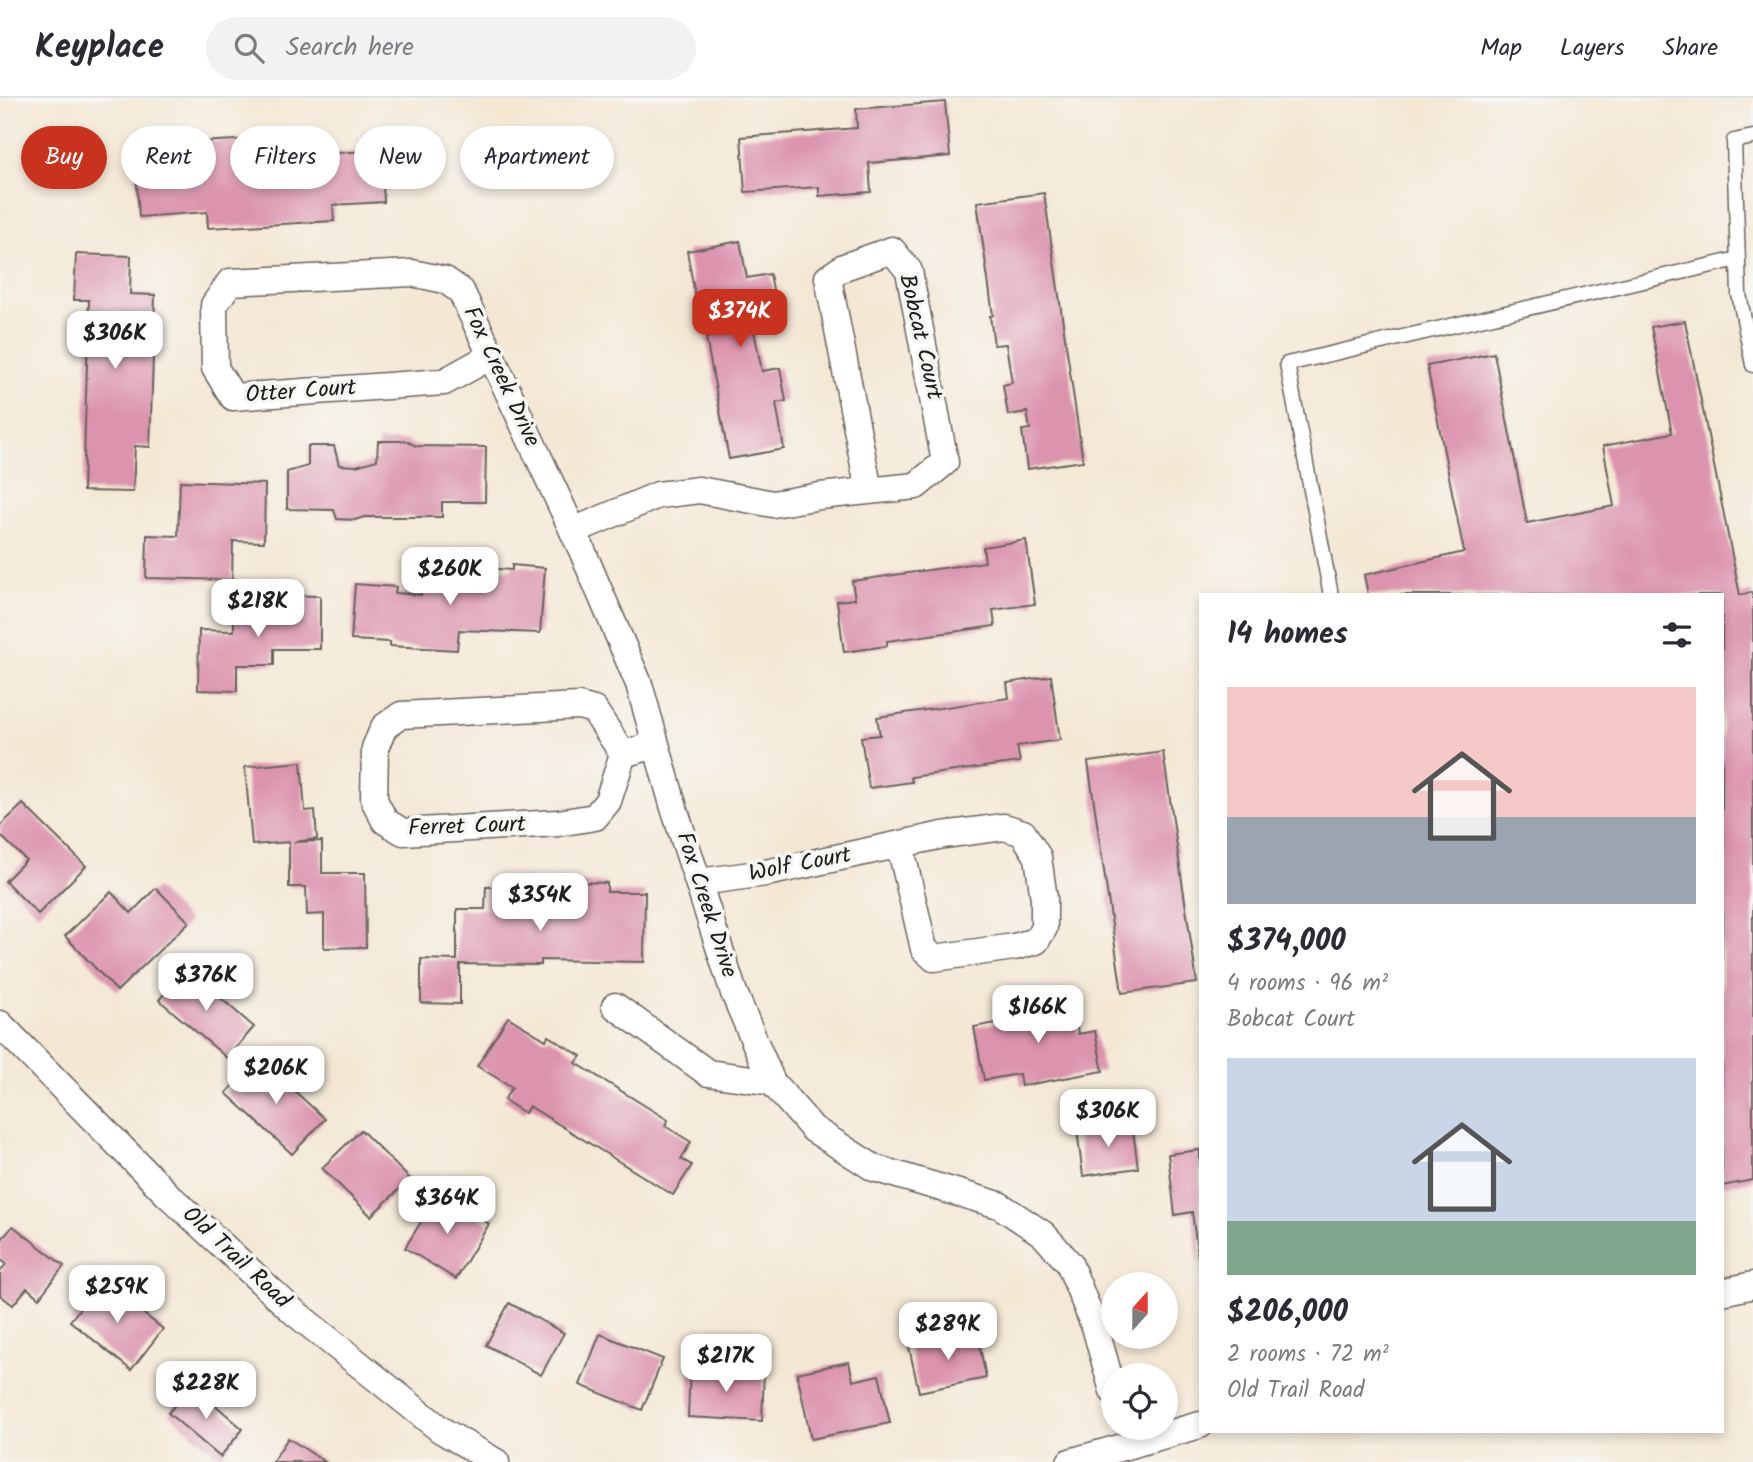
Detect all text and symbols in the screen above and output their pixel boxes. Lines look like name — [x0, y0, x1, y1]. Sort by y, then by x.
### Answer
search box — [206, 17, 696, 80]
text: Keyplace — [35, 22, 164, 75]
text: Search here — [286, 27, 414, 69]
icon: search — [230, 29, 268, 67]
text: Map — [1480, 29, 1522, 68]
text: Layers — [1560, 29, 1624, 68]
text: Share — [1662, 29, 1718, 68]
chip: Buy — [21, 126, 107, 189]
chip: Rent — [121, 126, 216, 189]
chip: Filters — [230, 126, 340, 189]
chip: New — [354, 126, 446, 189]
chip: Apartment — [460, 126, 614, 189]
street label: Bobcat Court — [888, 271, 952, 405]
pin: $374K — [691, 289, 789, 349]
text: $374K — [708, 294, 772, 330]
street label: Fox Creek Drive — [453, 301, 549, 453]
pin: $306K — [66, 312, 164, 371]
text: $306K — [83, 316, 147, 352]
street label: Otter Court — [244, 370, 359, 414]
pin: $260K — [401, 547, 499, 607]
text: $260K — [417, 552, 483, 588]
pin: $218K — [209, 580, 307, 639]
text: $218K — [227, 584, 289, 620]
text: 14 homes — [1227, 611, 1348, 659]
icon: filters — [1658, 616, 1696, 654]
icon: home — [1399, 733, 1525, 859]
street label: Ferret Court — [407, 807, 528, 847]
street label: Fox Creek Drive — [665, 827, 747, 983]
street label: Wolf Court — [746, 837, 855, 893]
pin: $354K — [491, 874, 589, 933]
text: $354K — [508, 878, 572, 914]
text: $374,000 — [1227, 918, 1346, 966]
pin: $376K — [157, 954, 255, 1013]
text: $376K — [174, 958, 238, 994]
text: 4 rooms · 96 m² — [1227, 966, 1388, 1002]
pin: $166K — [989, 986, 1087, 1045]
text: $166K — [1008, 990, 1068, 1026]
text: Bobcat Court — [1227, 1002, 1355, 1038]
pin: $206K — [227, 1046, 325, 1106]
text: $206K — [243, 1051, 309, 1087]
pin: $306K — [1059, 1090, 1157, 1149]
text: $306K — [1076, 1094, 1140, 1130]
icon: home — [1399, 1104, 1525, 1230]
pin: $364K — [398, 1176, 496, 1236]
text: $364K — [414, 1181, 480, 1217]
street label: Old Trail Road — [173, 1198, 299, 1318]
pin: $259K — [68, 1266, 166, 1325]
text: $259K — [85, 1270, 149, 1306]
north arrow — [1101, 1272, 1178, 1349]
map controls — [1101, 1272, 1178, 1440]
text: $206,000 — [1227, 1289, 1348, 1337]
pin: $289K — [899, 1302, 997, 1362]
text: $289K — [915, 1307, 981, 1343]
pin: $217K — [677, 1334, 775, 1394]
text: 2 rooms · 72 m² — [1227, 1337, 1389, 1373]
text: $217K — [697, 1339, 755, 1375]
pin: $228K — [157, 1362, 255, 1421]
button: locate — [1101, 1363, 1178, 1440]
text: $228K — [172, 1366, 240, 1402]
text: Old Trail Road — [1227, 1373, 1365, 1409]

